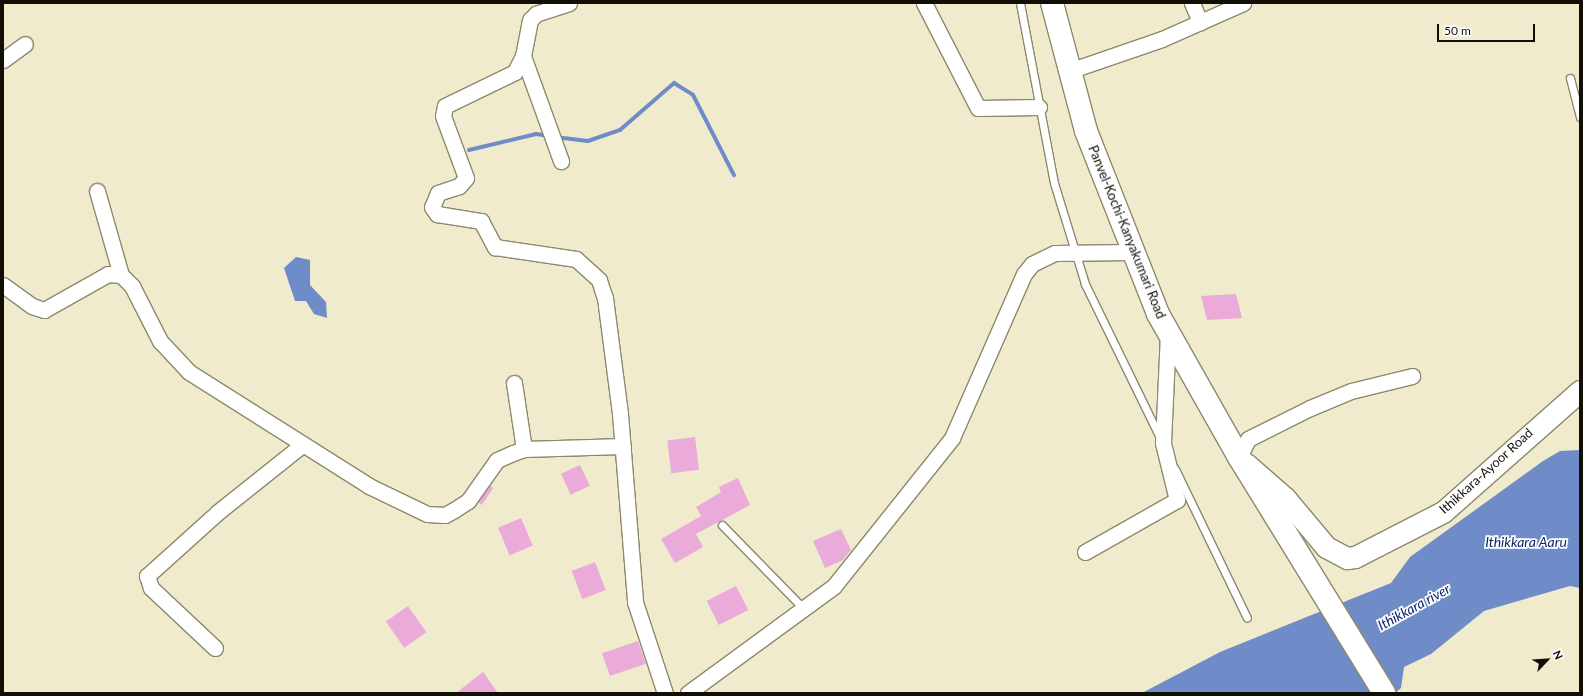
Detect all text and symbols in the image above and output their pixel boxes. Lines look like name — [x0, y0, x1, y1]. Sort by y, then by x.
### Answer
scale bar — [1439, 16, 1537, 42]
text: 50 m — [1444, 23, 1471, 38]
street label: Panvel-Kochi-Kanyakumari Road — [1085, 143, 1169, 321]
street label: Ithikkara-Ayoor Road — [1436, 425, 1536, 517]
water label: Ithikkara Aaru — [1485, 534, 1567, 550]
water label: Ithikkara river — [1375, 580, 1453, 634]
north arrow — [1527, 640, 1567, 680]
text: N — [1551, 648, 1566, 661]

